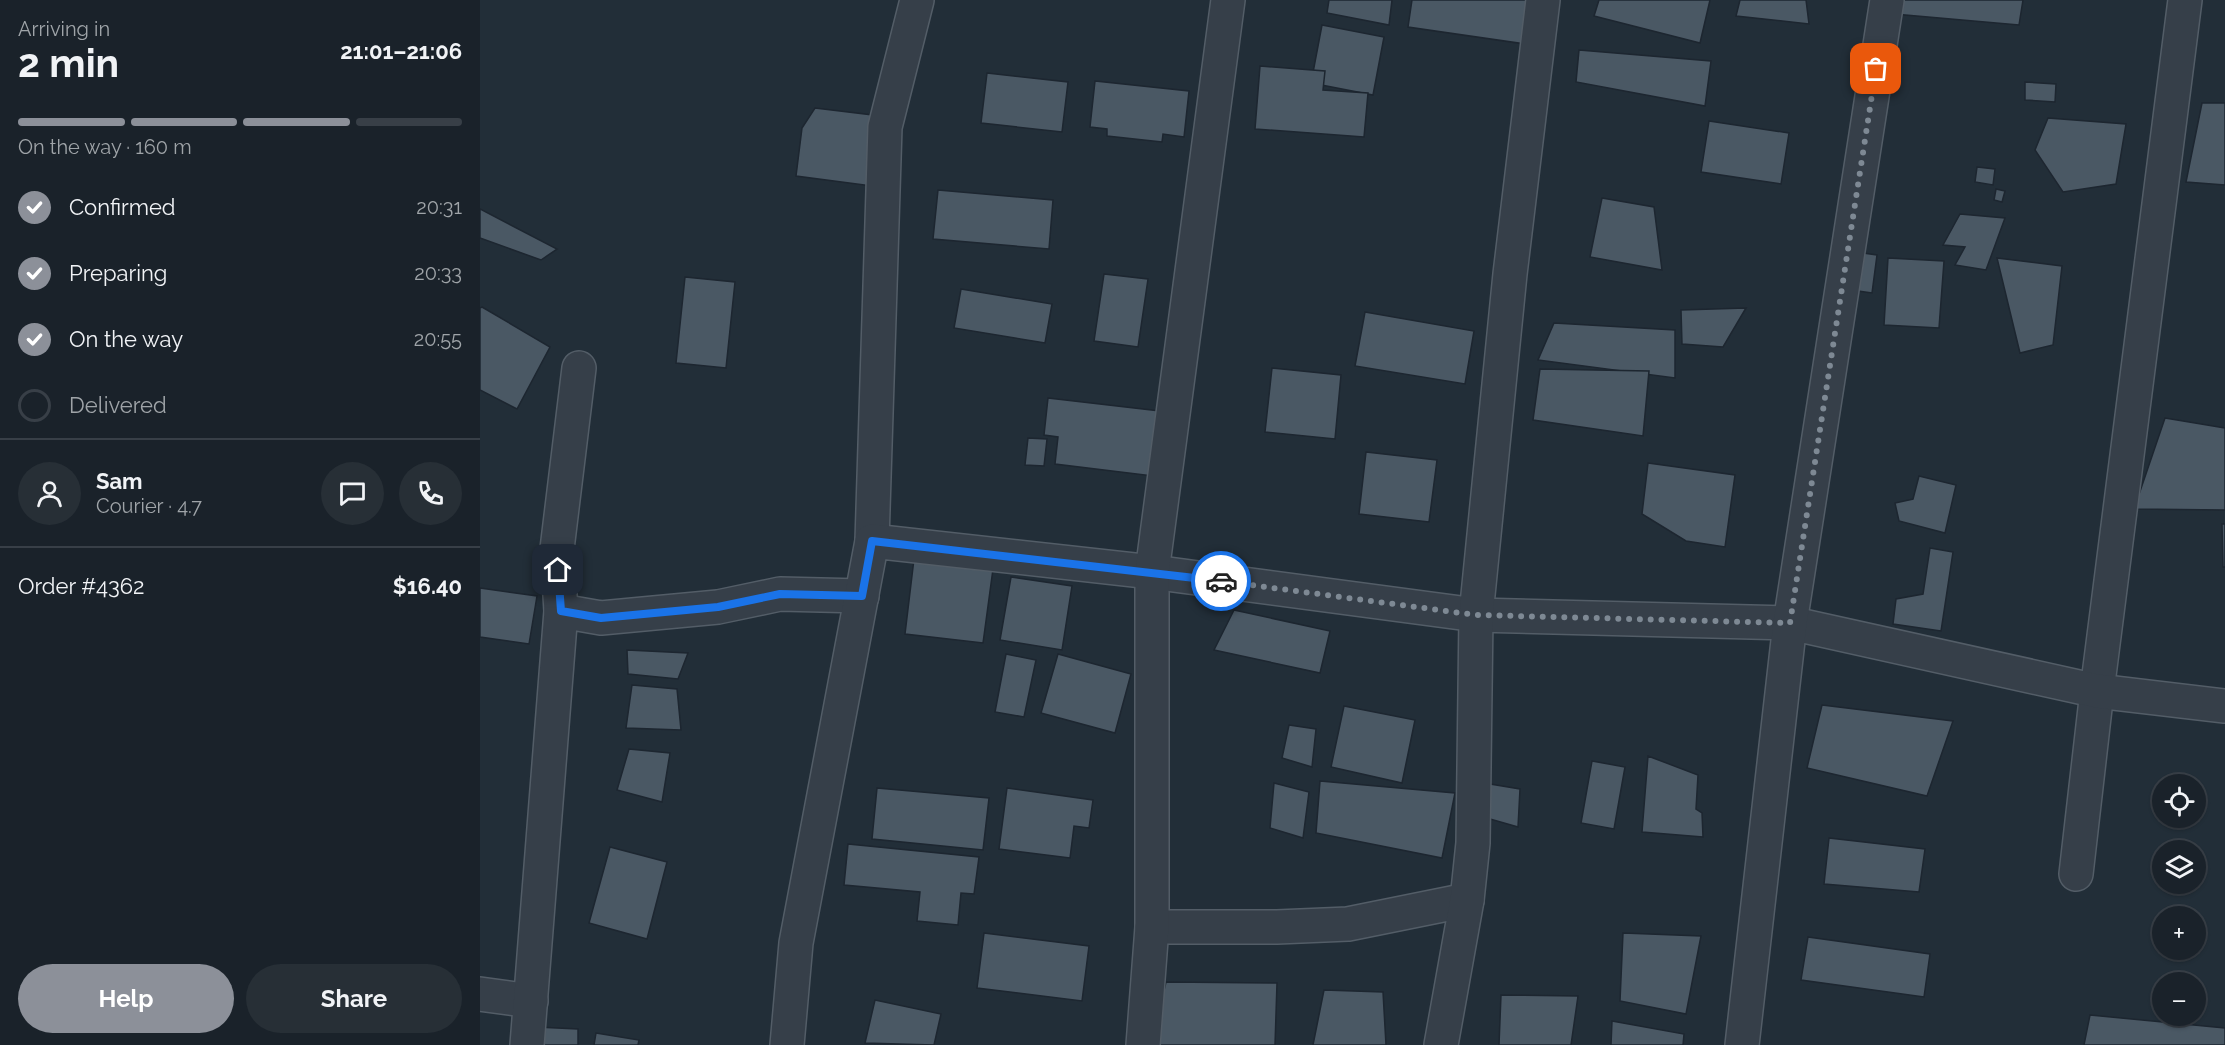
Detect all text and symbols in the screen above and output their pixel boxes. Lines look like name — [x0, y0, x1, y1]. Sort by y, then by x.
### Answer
text: Arriving in — [18, 17, 110, 41]
text: 21:01–21:06 — [340, 38, 462, 64]
text: 2 min — [18, 40, 119, 86]
pin — [1850, 43, 1901, 94]
icon: bag — [1859, 52, 1892, 85]
text: On the way · 160 m — [18, 135, 192, 159]
icon: check — [18, 191, 51, 224]
text: Confirmed — [69, 194, 176, 220]
text: 20:31 — [416, 195, 462, 219]
icon: check — [18, 257, 51, 290]
text: Preparing — [69, 260, 167, 286]
text: 20:33 — [414, 261, 462, 285]
icon: check — [18, 323, 51, 356]
text: On the way — [69, 326, 183, 352]
text: 20:55 — [414, 327, 462, 351]
text: Delivered — [69, 392, 167, 418]
button: person — [18, 462, 81, 525]
button: chat — [321, 462, 384, 525]
button: phone — [399, 462, 462, 525]
text: Sam — [96, 468, 143, 494]
text: Courier · 4.7 — [96, 494, 202, 518]
pin — [532, 544, 583, 595]
courier — [1191, 551, 1251, 611]
icon: home — [541, 553, 574, 586]
icon: car — [1205, 565, 1238, 598]
text: Order #4362 — [18, 573, 144, 599]
text: $16.40 — [393, 573, 462, 599]
map controls — [2152, 774, 2206, 1026]
button: locate — [2152, 774, 2206, 828]
button: layers — [2152, 840, 2206, 894]
button: + — [2152, 906, 2206, 960]
button: Help — [18, 964, 234, 1033]
button: Share — [246, 964, 462, 1033]
button: − — [2152, 972, 2206, 1026]

